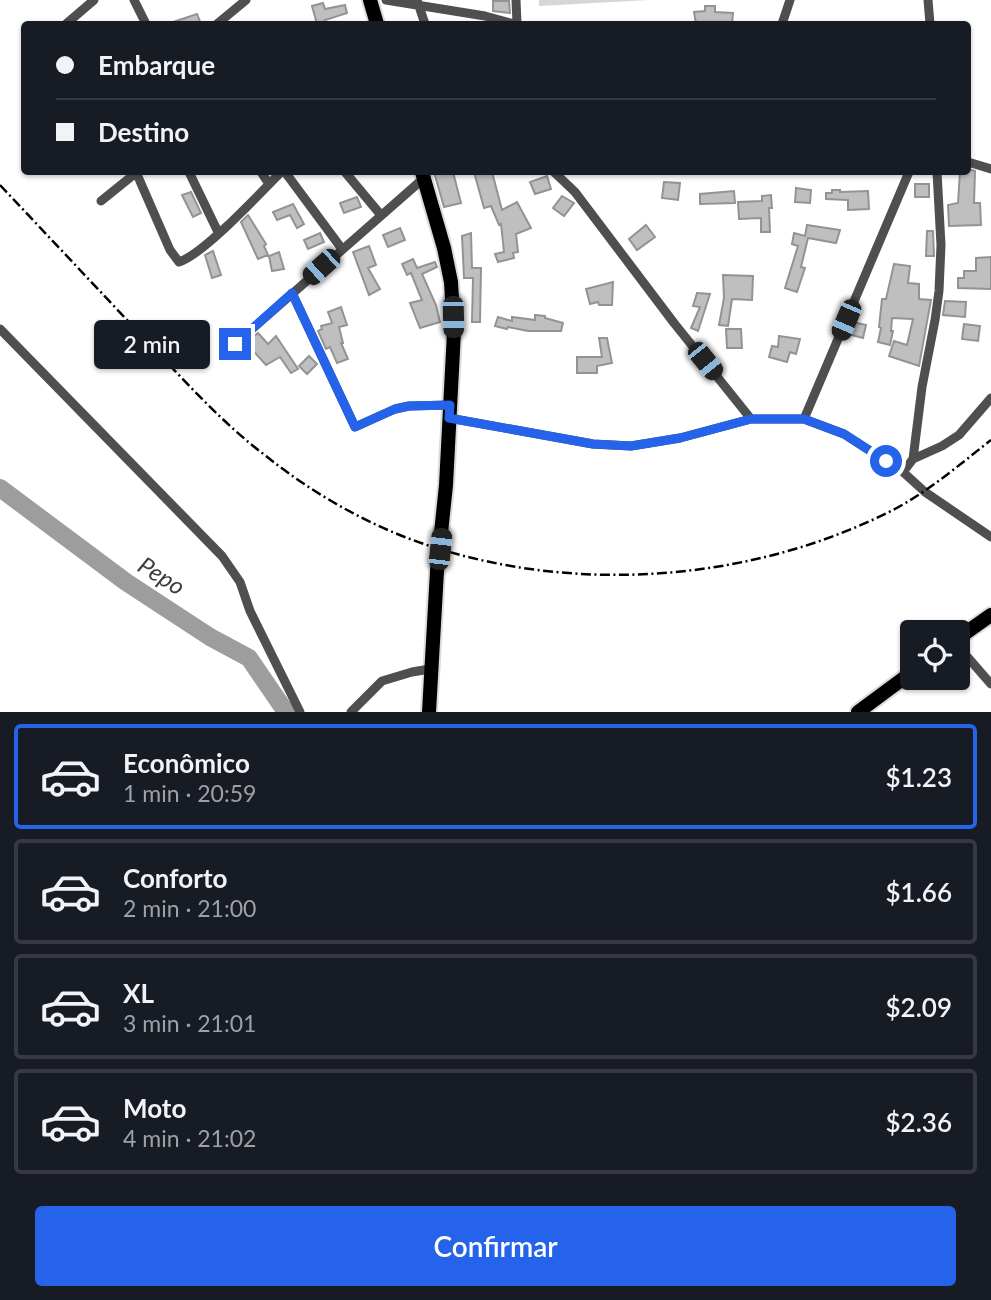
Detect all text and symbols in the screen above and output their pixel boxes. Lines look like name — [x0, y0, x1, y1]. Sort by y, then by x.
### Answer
text: Embarque — [98, 49, 215, 81]
text: Destino — [98, 116, 189, 148]
car — [299, 245, 344, 289]
car — [443, 296, 464, 338]
car — [829, 297, 864, 343]
callout: 2 min — [95, 320, 210, 368]
route end — [219, 328, 251, 360]
text: 2 min — [124, 330, 180, 358]
car — [684, 338, 727, 384]
route start — [870, 445, 902, 477]
car — [428, 527, 453, 571]
water label: Pepo — [133, 550, 191, 600]
map controls — [900, 620, 970, 690]
button: locate — [900, 620, 970, 690]
icon: car — [39, 745, 102, 808]
text: Econômico — [123, 747, 250, 779]
text: $1.23 — [886, 761, 952, 793]
text: 1 min · 20:59 — [123, 779, 256, 807]
icon: car — [39, 860, 102, 923]
text: Conforto — [123, 862, 227, 894]
text: $1.66 — [886, 876, 952, 908]
text: 2 min · 21:00 — [123, 894, 256, 922]
icon: car — [39, 975, 102, 1038]
text: XL — [123, 977, 154, 1009]
text: $2.09 — [886, 991, 952, 1023]
text: 3 min · 21:01 — [123, 1009, 256, 1037]
icon: car — [39, 1090, 102, 1153]
text: Moto — [123, 1092, 186, 1124]
text: $2.36 — [886, 1106, 952, 1138]
text: 4 min · 21:02 — [123, 1124, 256, 1152]
button: Confirmar — [35, 1206, 956, 1286]

